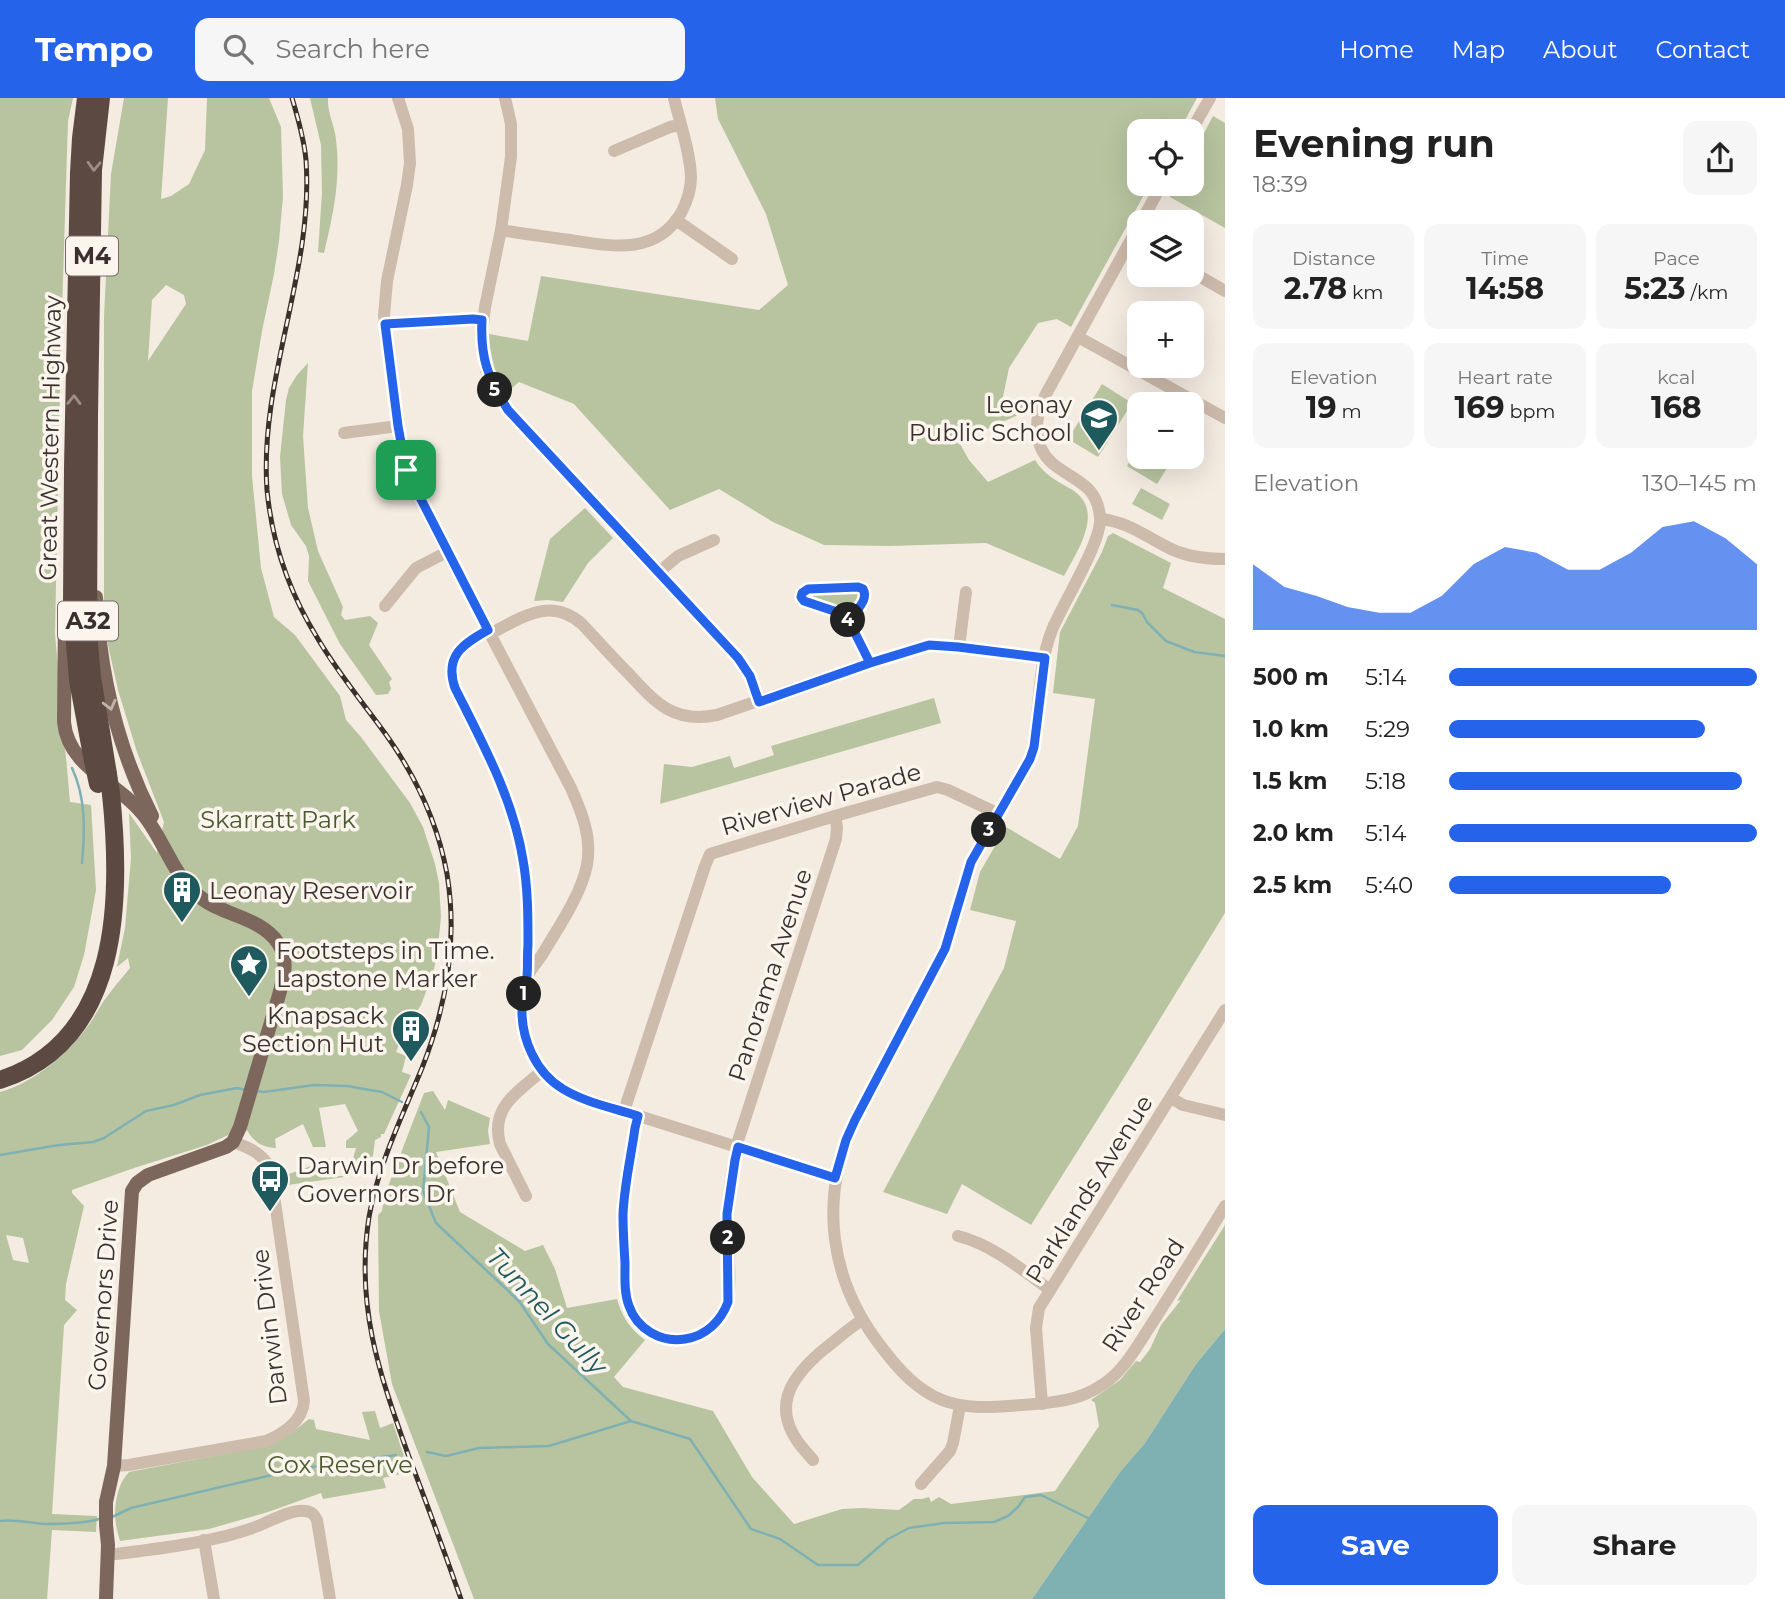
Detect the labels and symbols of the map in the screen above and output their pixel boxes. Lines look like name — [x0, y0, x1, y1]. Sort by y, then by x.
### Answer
one-way arrow — [86, 161, 101, 172]
road number: M4 — [66, 237, 118, 276]
street label: Great Western Highway — [33, 295, 67, 581]
pin: 5 — [477, 372, 512, 408]
place label: Leonay Public School — [909, 390, 1072, 447]
one-way arrow — [66, 394, 82, 404]
school or university icon: Leonay Public School — [1078, 397, 1120, 452]
pin — [376, 440, 436, 500]
road number: A32 — [58, 601, 118, 640]
pin: 4 — [830, 602, 866, 638]
one-way arrow — [102, 699, 116, 711]
street label: Riverview Parade — [718, 757, 924, 841]
park label: Skarratt Park — [200, 805, 356, 834]
pin: 3 — [972, 812, 1006, 848]
street label: Panorama Avenue — [722, 865, 818, 1085]
building icon: Leonay Reservoir — [161, 869, 203, 924]
place label: Leonay Reservoir — [209, 876, 414, 905]
place label: Footsteps in Time. Lapstone Marker — [276, 936, 495, 993]
place icon: Footsteps in Time. Lapstone Marker — [228, 943, 270, 998]
pin: 1 — [506, 976, 542, 1012]
place label: Knapsack Section Hut — [242, 1001, 385, 1058]
building icon: Knapsack Section Hut — [390, 1008, 432, 1063]
street label: Parklands Avenue — [1019, 1090, 1159, 1288]
place label: Darwin Dr before Governors Dr — [297, 1151, 504, 1208]
bus stop icon: Darwin Dr before Governors Dr — [249, 1158, 291, 1213]
street label: Governors Drive — [82, 1198, 124, 1392]
pin: 2 — [710, 1220, 746, 1256]
street label: River Road — [1096, 1233, 1190, 1357]
water label: Tunnel Gully — [480, 1241, 615, 1383]
street label: Darwin Drive — [245, 1247, 293, 1407]
park label: Cox Reserve — [267, 1450, 413, 1479]

